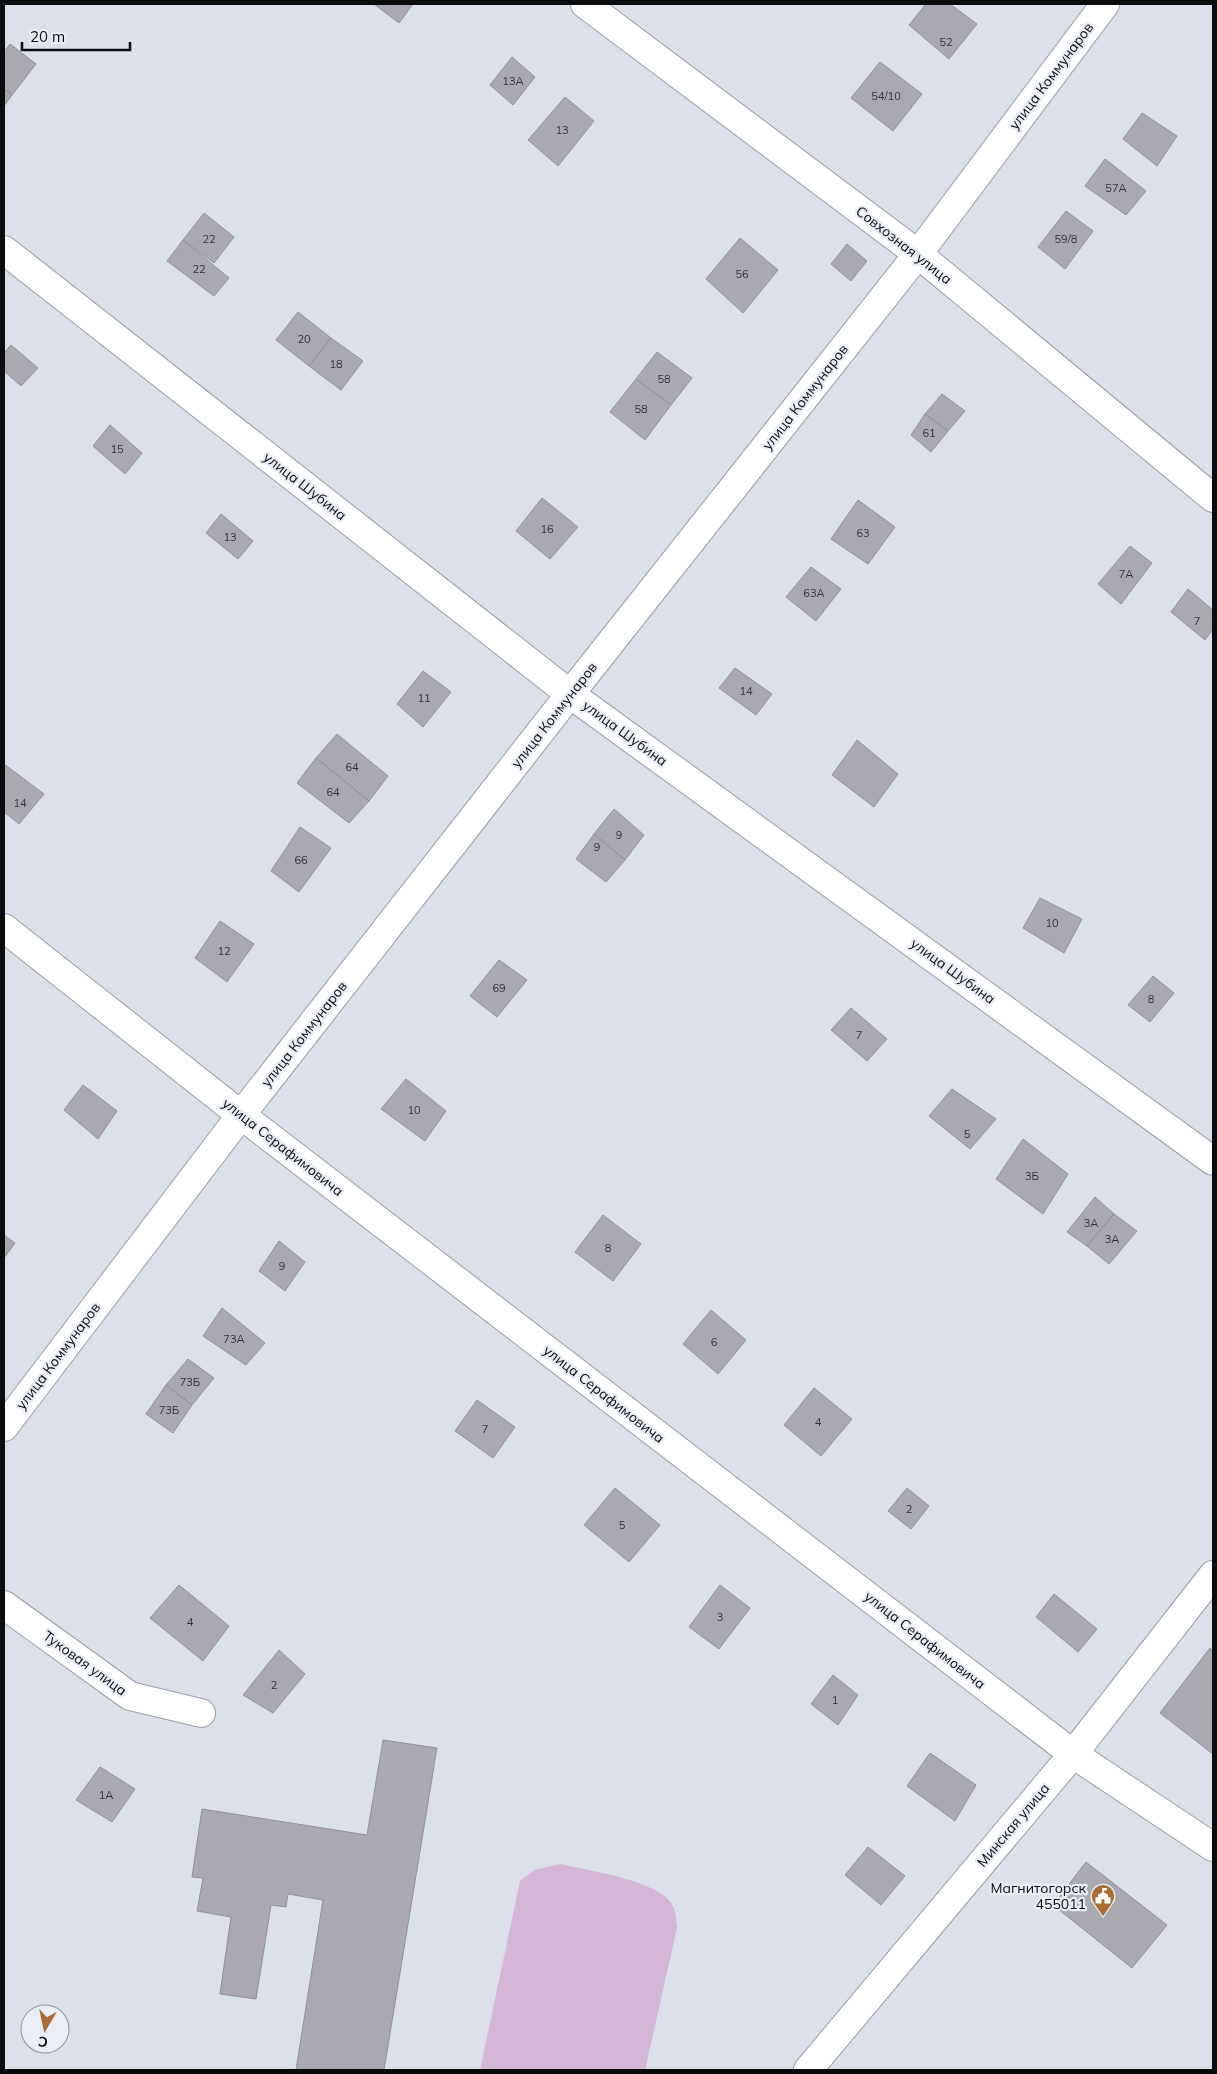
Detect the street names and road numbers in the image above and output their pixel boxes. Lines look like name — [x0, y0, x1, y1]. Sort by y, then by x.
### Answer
street label: улица Коммунаров — [1005, 19, 1097, 133]
street label: Совхозная улица — [852, 202, 956, 288]
street label: улица Коммунаров — [758, 340, 852, 454]
street label: улица Шубина — [260, 448, 350, 524]
street label: улица Коммунаров — [507, 658, 601, 772]
street label: улица Шубина — [579, 696, 671, 770]
street label: улица Шубина — [907, 934, 999, 1008]
street label: улица Коммунаров — [257, 977, 351, 1091]
street label: улица Серафимовича — [219, 1094, 347, 1200]
street label: улица Коммунаров — [12, 1299, 104, 1413]
street label: улица Серафимовича — [540, 1341, 668, 1447]
street label: улица Серафимовича — [861, 1587, 989, 1693]
street label: Туковая улица — [40, 1627, 130, 1699]
street label: Минская улица — [973, 1779, 1053, 1871]

